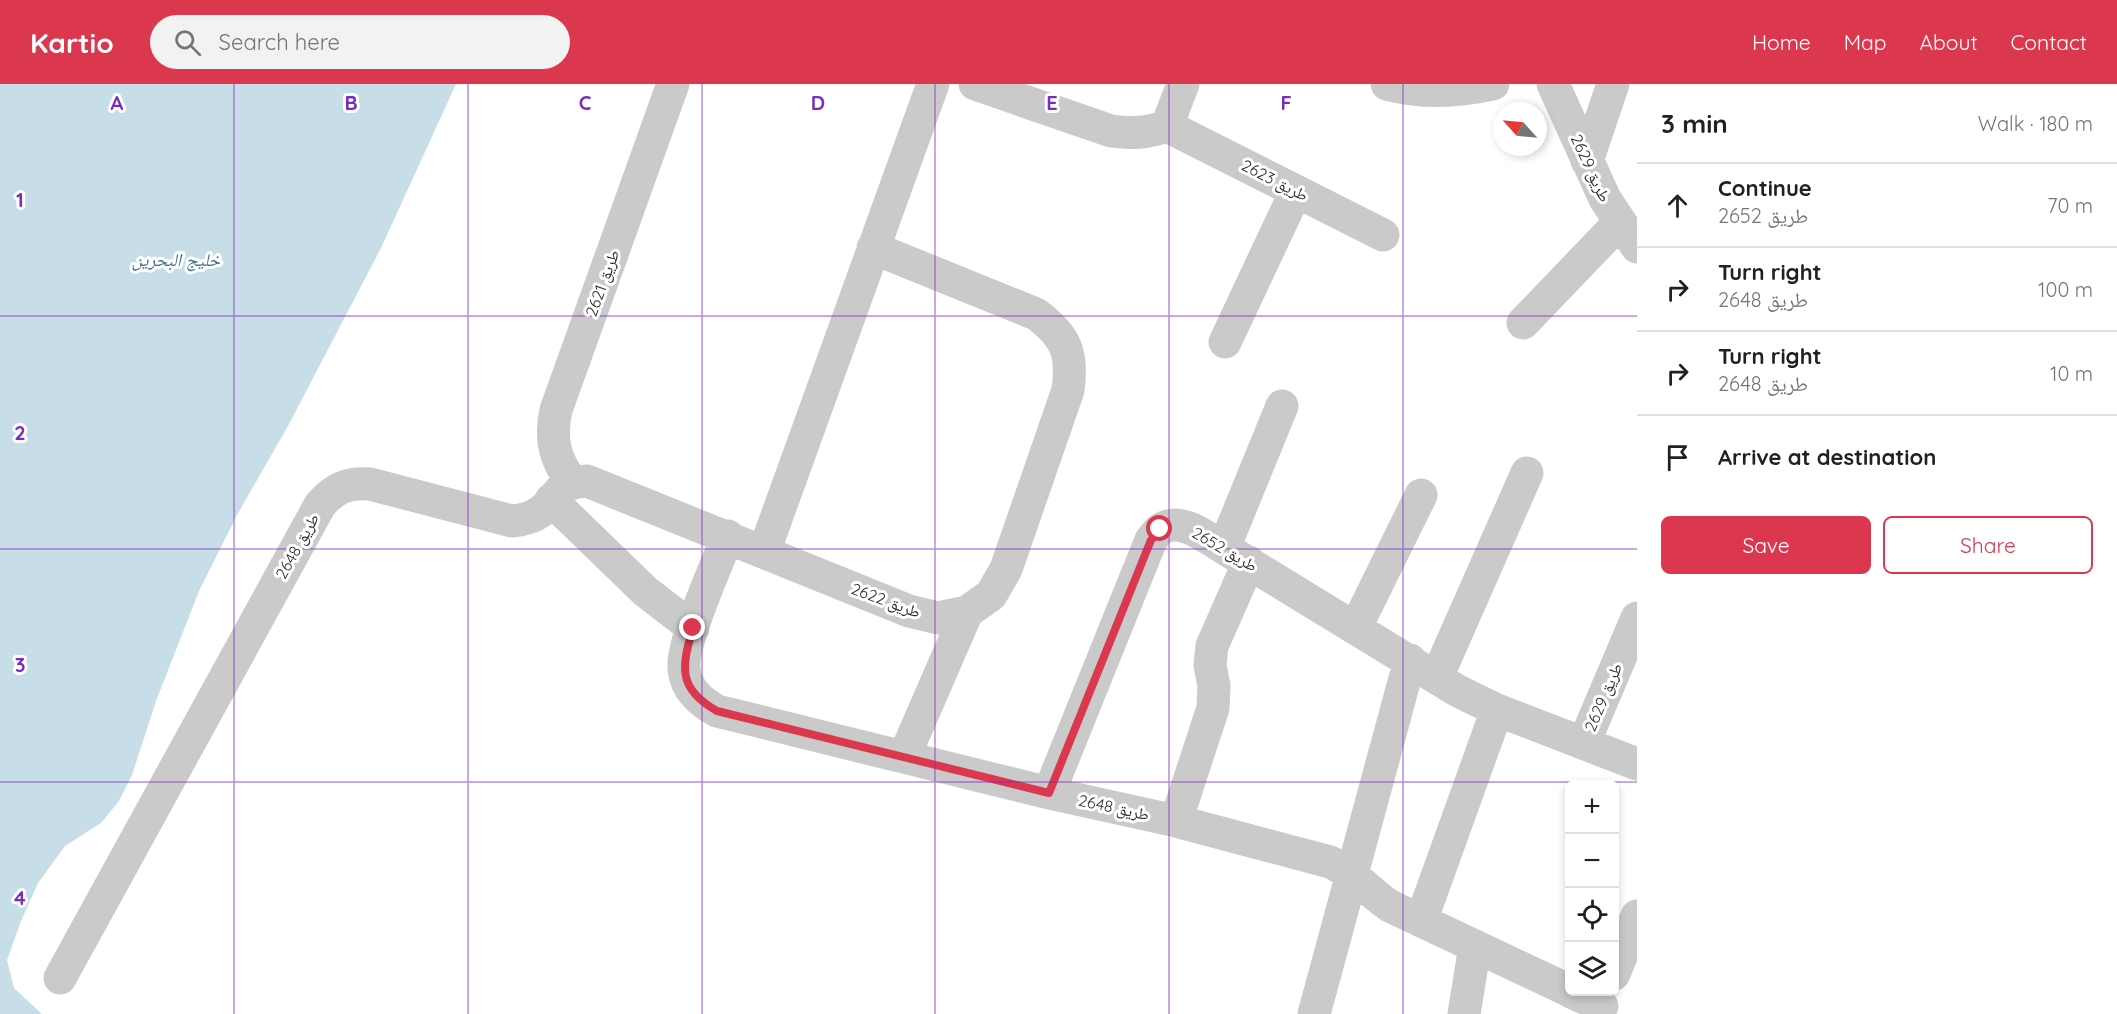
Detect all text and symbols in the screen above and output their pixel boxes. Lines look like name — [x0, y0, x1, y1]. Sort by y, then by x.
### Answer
search box — [150, 15, 570, 69]
text: Kartio — [30, 25, 114, 60]
icon: search — [171, 26, 204, 59]
text: Search here — [219, 28, 340, 56]
text: Home — [1752, 29, 1811, 55]
text: Map — [1844, 29, 1887, 55]
text: About — [1920, 29, 1978, 55]
text: Contact — [2011, 29, 2087, 55]
text: A — [111, 90, 124, 115]
text: B — [344, 90, 358, 115]
text: C — [579, 90, 592, 115]
text: D — [811, 90, 825, 115]
text: E — [1046, 90, 1058, 115]
text: F — [1280, 90, 1292, 115]
north arrow — [1493, 102, 1547, 156]
text: 3 min — [1661, 107, 1728, 140]
text: Walk · 180 m — [1978, 111, 2093, 136]
street label: طريق 2629 — [1566, 131, 1615, 205]
street label: طريق 2623 — [1238, 155, 1312, 206]
text: Continue — [1718, 174, 1812, 202]
text: 1 — [16, 187, 24, 212]
icon: ahead — [1661, 189, 1694, 222]
text: 70 m — [2047, 193, 2093, 218]
text: طريق 2652 — [1718, 203, 1808, 228]
street label: طريق 2621 — [581, 247, 624, 319]
water label: خليج البحرين — [132, 248, 221, 272]
text: Turn right — [1718, 258, 1822, 286]
icon: right — [1661, 273, 1694, 306]
text: 100 m — [2038, 277, 2093, 302]
text: طريق 2648 — [1718, 287, 1808, 312]
text: Turn right — [1718, 342, 1822, 370]
icon: right — [1661, 357, 1694, 390]
text: 10 m — [2050, 361, 2093, 386]
text: طريق 2648 — [1718, 371, 1808, 396]
text: 2 — [14, 420, 26, 445]
icon: arrive — [1661, 441, 1694, 474]
text: Arrive at destination — [1718, 443, 1936, 471]
street label: طريق 2648 — [271, 510, 324, 583]
route start — [1146, 515, 1172, 541]
button: Save — [1661, 516, 1871, 574]
button: Share — [1883, 516, 2093, 574]
street label: طريق 2652 — [1188, 522, 1261, 577]
street label: طريق 2622 — [848, 578, 923, 623]
route end — [679, 614, 705, 640]
text: 3 — [15, 652, 25, 677]
street label: طريق 2629 — [1580, 660, 1627, 735]
map controls — [1565, 780, 1619, 996]
button: + — [1565, 780, 1619, 834]
street label: طريق 2648 — [1077, 790, 1151, 825]
button: − — [1565, 834, 1619, 888]
text: 4 — [14, 885, 26, 910]
button: locate — [1565, 888, 1619, 942]
button: layers — [1565, 942, 1619, 996]

